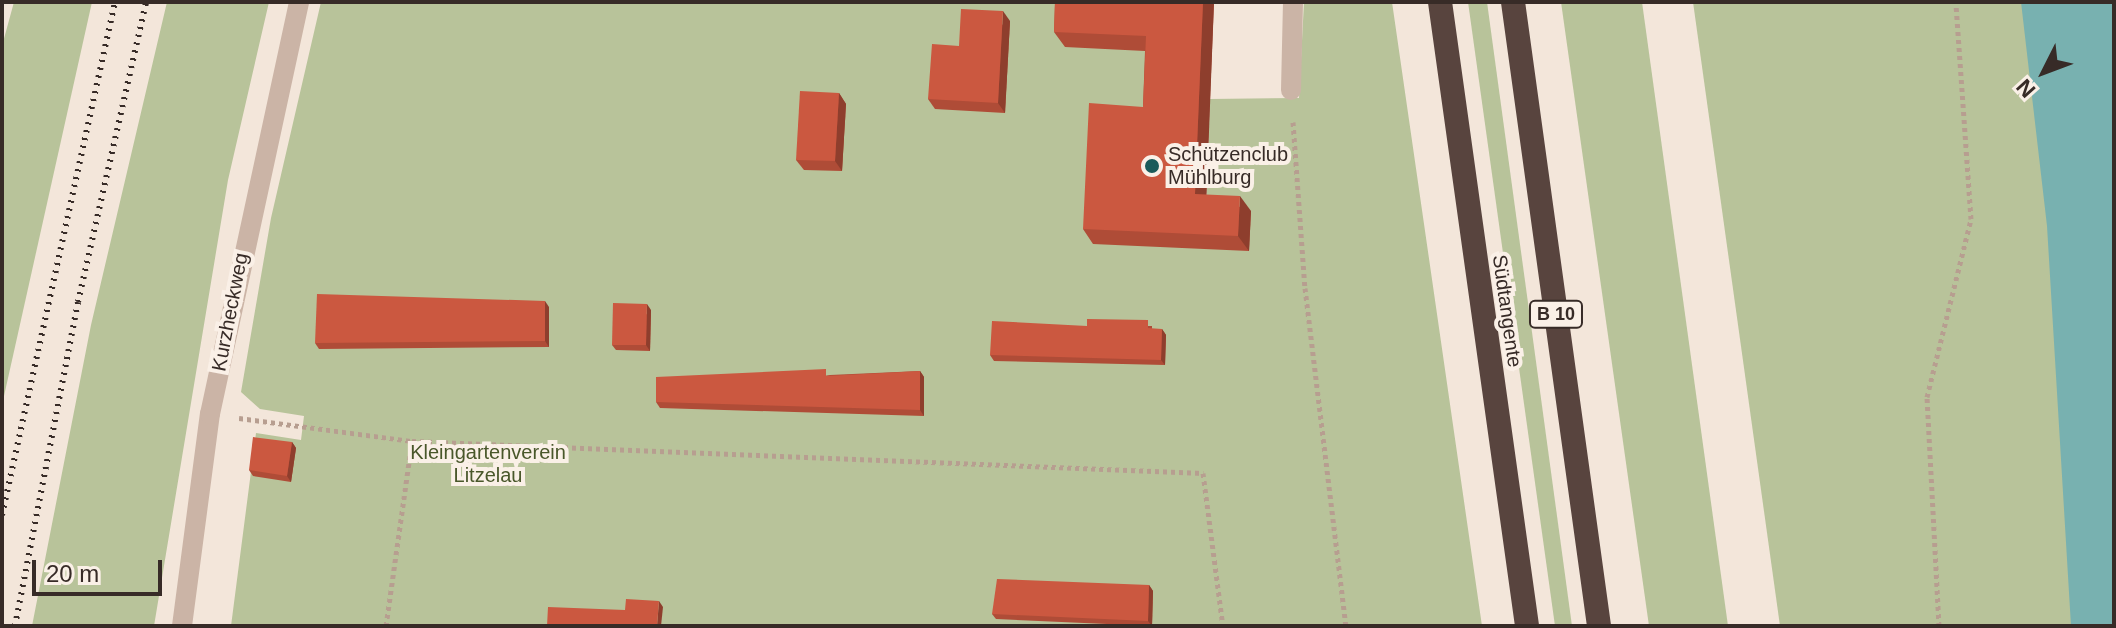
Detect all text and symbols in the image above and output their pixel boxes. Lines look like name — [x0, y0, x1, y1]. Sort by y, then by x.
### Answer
north arrow — [2004, 32, 2084, 112]
text: N — [2011, 74, 2040, 103]
place label: Schützenclub Mühlburg — [1168, 142, 1288, 189]
marker: Schützenclub Mühlburg — [1143, 157, 1161, 175]
street label: Kurzheckweg — [207, 251, 253, 373]
street label: Südtangente — [1487, 253, 1527, 369]
road number: B 10 — [1528, 300, 1584, 328]
park label: Kleingartenverein Litzelau — [410, 440, 566, 487]
scale bar — [36, 544, 166, 594]
text: 20 m — [46, 560, 99, 587]

